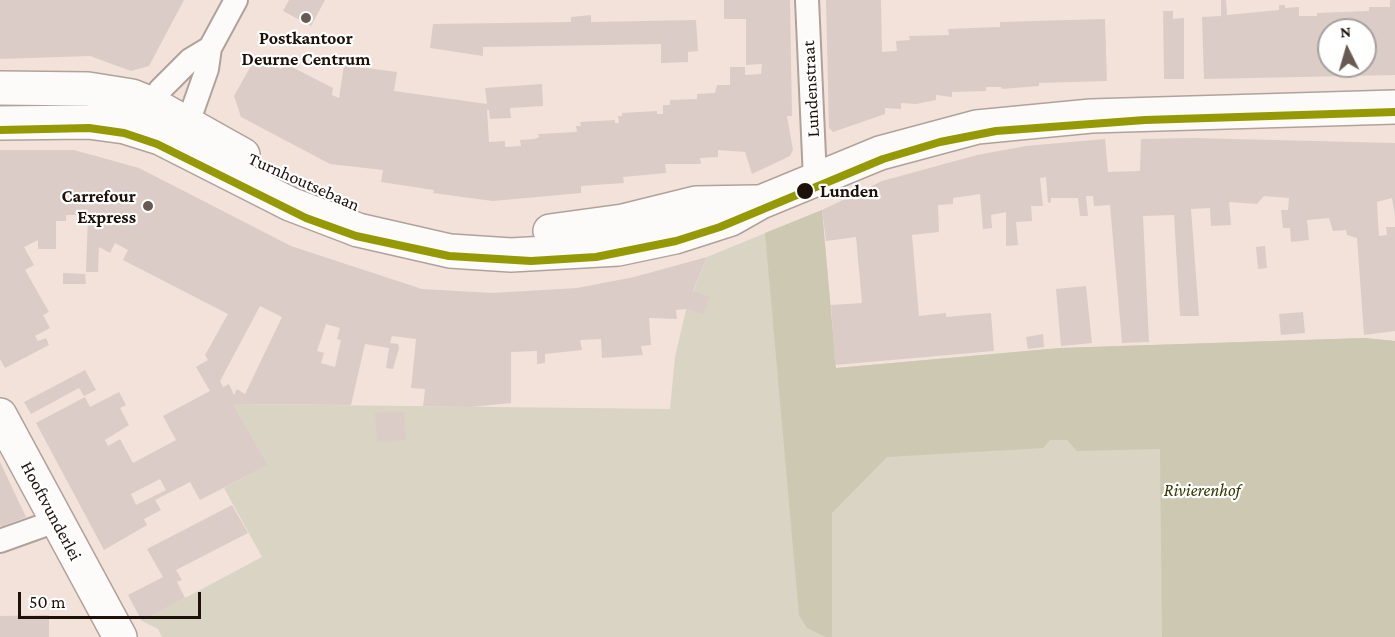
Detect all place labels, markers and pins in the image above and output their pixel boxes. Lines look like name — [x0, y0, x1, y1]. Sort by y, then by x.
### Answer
marker: Postkantoor Deurne Centrum — [299, 11, 313, 25]
place label: Postkantoor Deurne Centrum — [241, 27, 371, 70]
place label: Lunden — [820, 180, 879, 202]
marker: Lunden — [795, 181, 815, 201]
place label: Carrefour Express — [62, 185, 136, 228]
marker: Carrefour Express — [141, 199, 155, 213]

